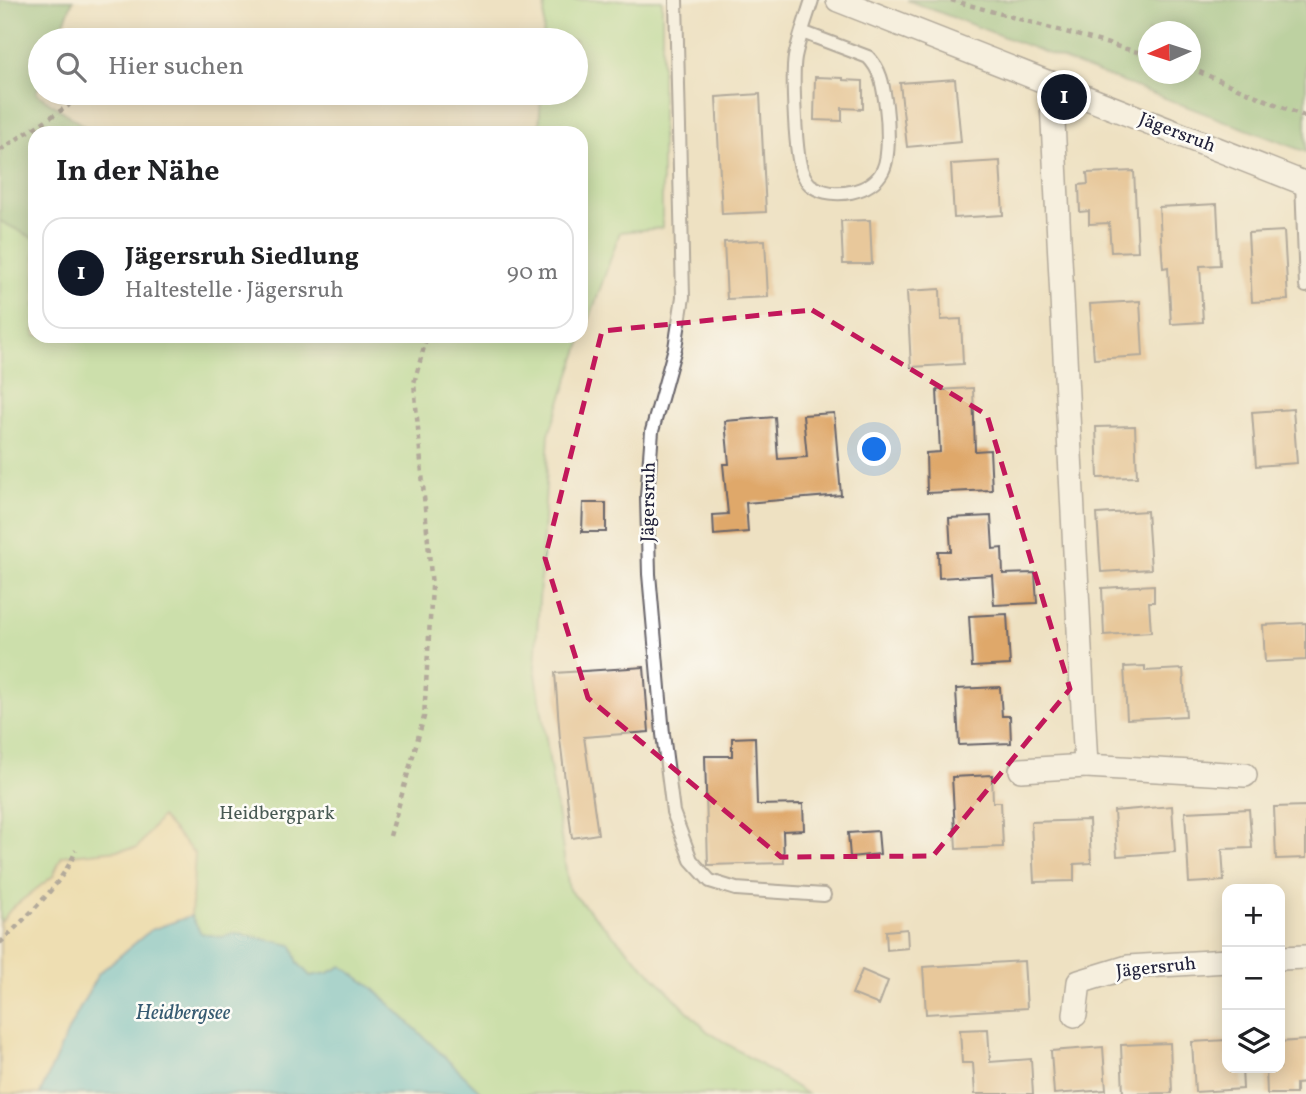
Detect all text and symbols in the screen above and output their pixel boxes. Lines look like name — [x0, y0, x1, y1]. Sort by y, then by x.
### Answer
north arrow — [1138, 21, 1201, 84]
search box — [28, 28, 588, 105]
icon: search — [52, 48, 90, 86]
text: Hier suchen — [108, 49, 244, 85]
pin: 1 — [1041, 71, 1087, 123]
street label: Jägersruh — [1135, 106, 1219, 160]
text: In der Nähe — [56, 151, 220, 193]
text: Jägersruh Siedlung — [125, 239, 359, 275]
text: 1 — [76, 257, 86, 289]
text: 90 m — [507, 257, 558, 289]
text: Haltestelle · Jägersruh — [125, 275, 344, 307]
your location — [857, 432, 891, 466]
street label: Jägersruh — [635, 462, 663, 542]
park label: Heidbergpark — [219, 801, 335, 827]
map controls — [1222, 884, 1285, 1073]
button: + — [1222, 884, 1285, 947]
button: − — [1222, 947, 1285, 1010]
street label: Jägersruh — [1115, 951, 1197, 985]
water label: Heidbergsee — [136, 999, 231, 1028]
button: layers — [1222, 1010, 1285, 1073]

